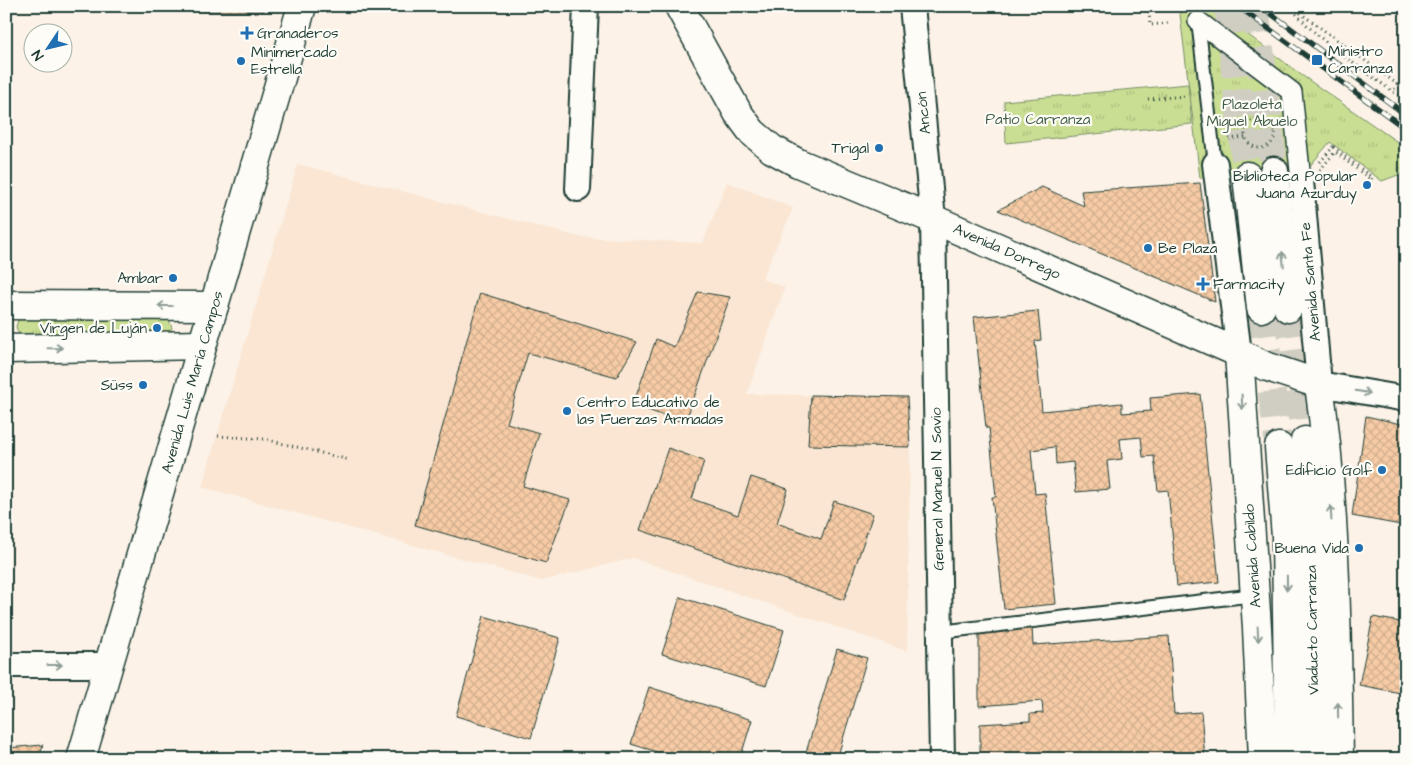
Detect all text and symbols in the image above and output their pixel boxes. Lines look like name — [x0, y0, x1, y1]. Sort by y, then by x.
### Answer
north arrow — [22, 22, 72, 72]
place label: Granaderos — [257, 23, 339, 44]
marker: Granaderos — [241, 27, 253, 39]
place label: Ministro Carranza — [1328, 41, 1393, 79]
place label: Minimercado Estrella — [251, 42, 337, 80]
text: N — [27, 45, 49, 64]
marker: Ministro Carranza — [1310, 53, 1324, 67]
marker: Minimercado Estrella — [235, 55, 247, 67]
street label: Ancón — [911, 90, 936, 135]
park label: Plazoleta Miguel Abuelo — [1206, 94, 1298, 133]
park label: Patio Carranza — [986, 109, 1091, 130]
place label: Trigal — [831, 138, 869, 160]
marker: Trigal — [873, 142, 885, 154]
place label: Biblioteca Popular Juana Azurduy — [1233, 166, 1357, 205]
marker: Biblioteca Popular Juana Azurduy — [1361, 179, 1373, 191]
street label: Avenida Dorrego — [949, 218, 1064, 286]
street label: Avenida Santa Fe — [1295, 221, 1326, 342]
place label: Be Plaza — [1158, 238, 1218, 259]
marker: Be Plaza — [1142, 242, 1154, 254]
one-way arrow — [1278, 251, 1288, 267]
place label: Ambar — [117, 268, 163, 289]
marker: Ambar — [167, 272, 179, 284]
place label: Farmacity — [1213, 274, 1285, 296]
marker: Farmacity — [1197, 278, 1209, 290]
street label: Avenida Luis María Campos — [156, 288, 229, 476]
one-way arrow — [158, 301, 174, 311]
place label: Virgen de Luján — [40, 318, 147, 340]
marker: Virgen de Luján — [151, 322, 163, 334]
one-way arrow — [46, 343, 63, 353]
place label: Süss — [101, 375, 133, 396]
marker: Süss — [137, 379, 149, 391]
one-way arrow — [1354, 387, 1370, 397]
place label: Centro Educativo de las Fuerzas Armadas — [577, 392, 724, 430]
one-way arrow — [1238, 393, 1247, 409]
marker: Centro Educativo de las Fuerzas Armadas — [561, 405, 573, 417]
street label: General Manuel N. Savio — [926, 407, 949, 571]
place label: Edificio Golf — [1286, 460, 1372, 481]
marker: Edificio Golf — [1376, 464, 1388, 476]
street label: Avenida Cabildo — [1238, 503, 1267, 609]
one-way arrow — [1326, 505, 1335, 521]
place label: Buena Vida — [1274, 538, 1349, 559]
marker: Buena Vida — [1353, 542, 1365, 554]
street label: Viaducto Carranza — [1301, 565, 1324, 695]
one-way arrow — [1282, 575, 1291, 591]
one-way arrow — [1253, 625, 1262, 641]
one-way arrow — [46, 660, 63, 670]
one-way arrow — [1334, 702, 1343, 718]

